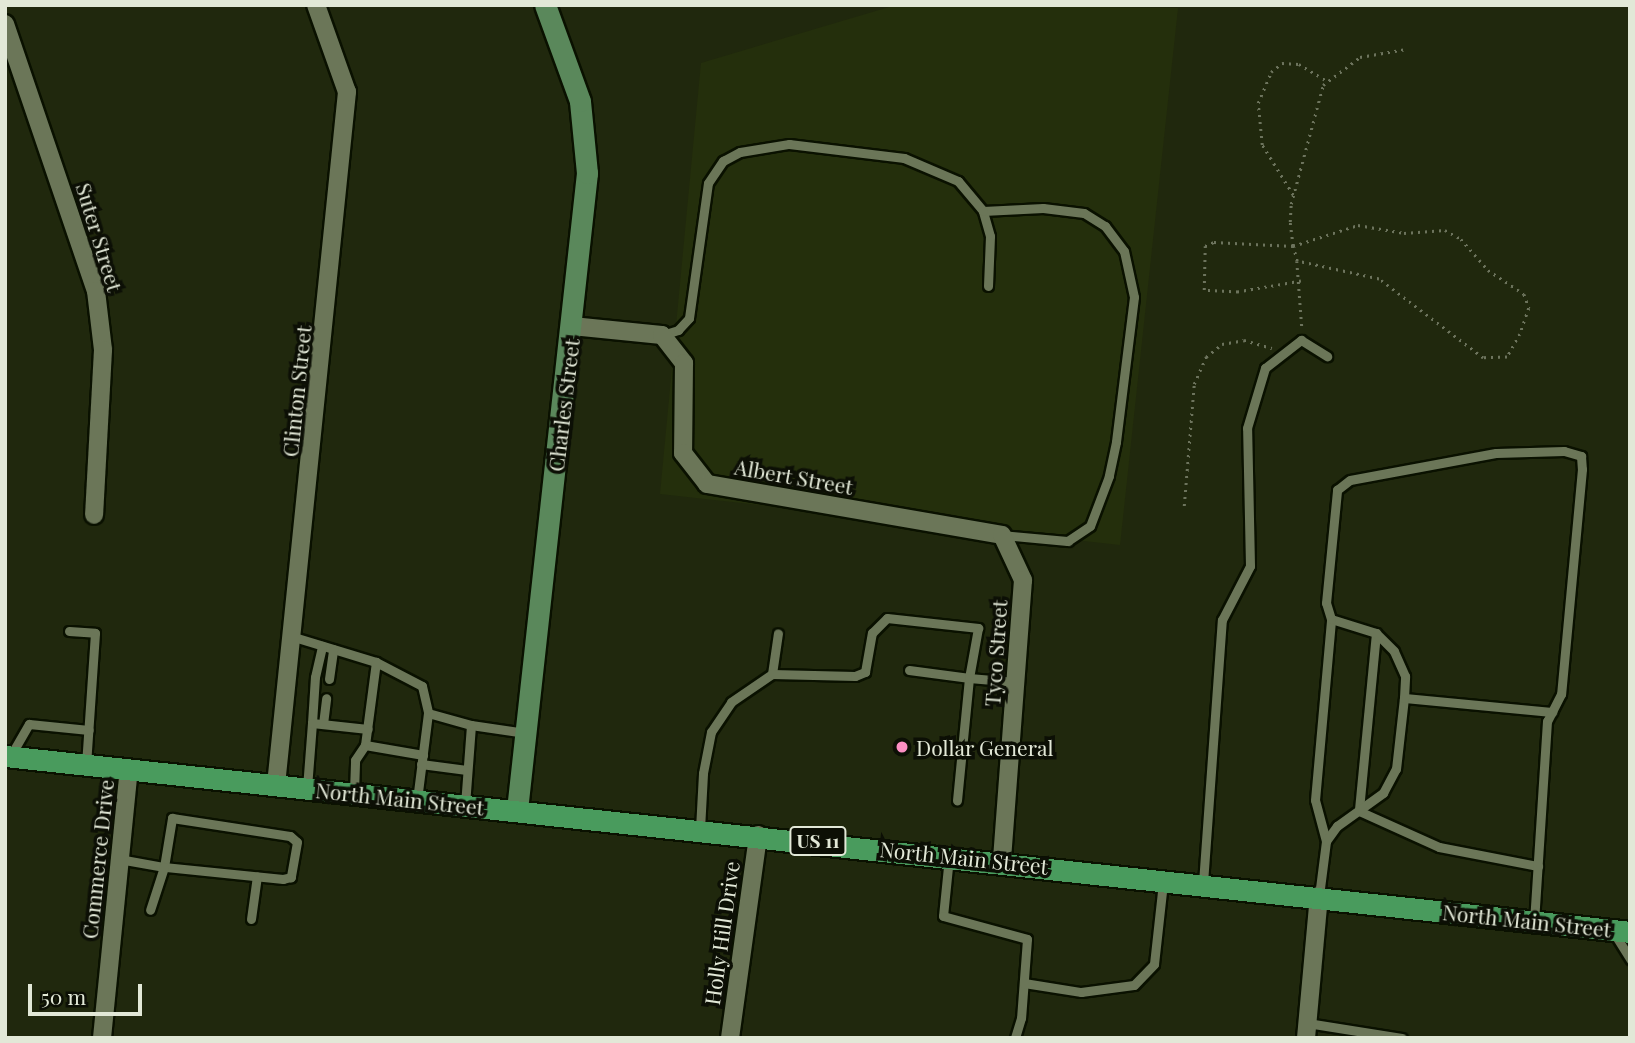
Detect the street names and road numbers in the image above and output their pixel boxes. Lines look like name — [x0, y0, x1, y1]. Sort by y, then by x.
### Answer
street label: Suter Street — [71, 179, 129, 295]
street label: Clinton Street — [277, 324, 315, 458]
street label: Charles Street — [542, 337, 584, 473]
street label: Albert Street — [733, 453, 855, 499]
street label: Tyco Street — [979, 599, 1011, 707]
street label: North Main Street — [315, 777, 485, 819]
street label: Commerce Drive — [76, 778, 118, 940]
road number: US 11 — [788, 826, 848, 856]
street label: North Main Street — [879, 836, 1049, 878]
street label: Holly Hill Drive — [698, 859, 744, 1007]
street label: North Main Street — [1442, 899, 1612, 941]

